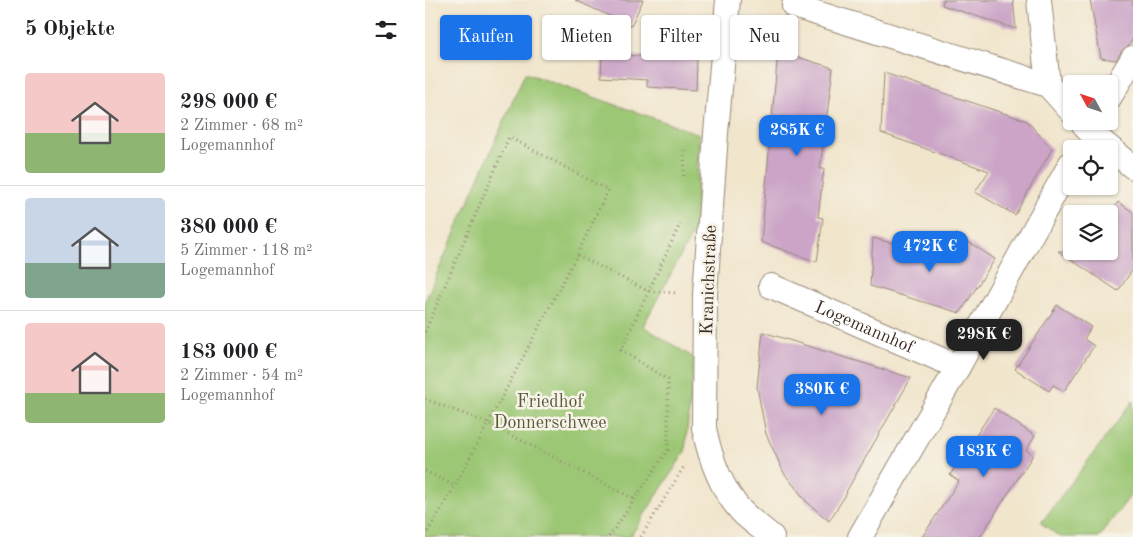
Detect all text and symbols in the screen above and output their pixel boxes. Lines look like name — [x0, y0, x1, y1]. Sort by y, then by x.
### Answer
chip: Kaufen — [440, 15, 532, 60]
chip: Mieten — [542, 15, 631, 60]
chip: Filter — [641, 15, 720, 60]
chip: Neu — [730, 15, 798, 60]
icon: filters — [372, 16, 400, 44]
text: 5 Objekte — [25, 19, 115, 40]
north arrow — [1063, 75, 1117, 130]
map controls — [1063, 75, 1118, 260]
text: 298 000 € — [180, 92, 277, 113]
icon: home — [65, 93, 125, 153]
pin: 285K € — [756, 114, 838, 157]
text: 2 Zimmer · 68 m² — [180, 118, 303, 134]
text: 285K € — [770, 123, 824, 139]
text: Logemannhof — [180, 138, 274, 154]
button: locate — [1063, 140, 1118, 195]
button: layers — [1063, 205, 1118, 260]
text: 380 000 € — [180, 217, 277, 238]
icon: home — [65, 218, 125, 278]
street label: Kranichstraße — [698, 225, 720, 335]
pin: 472K € — [889, 230, 971, 273]
text: 472K € — [903, 239, 957, 255]
text: 5 Zimmer · 118 m² — [180, 243, 312, 259]
text: Logemannhof — [180, 263, 274, 279]
street label: Logemannhof — [812, 298, 918, 357]
pin: 298K € — [943, 318, 1025, 361]
text: 298K € — [957, 327, 1011, 343]
text: 183 000 € — [180, 342, 277, 363]
icon: home — [65, 343, 125, 403]
text: 2 Zimmer · 54 m² — [180, 368, 303, 384]
pin: 380K € — [781, 374, 863, 416]
text: 380K € — [795, 382, 849, 398]
text: Logemannhof — [180, 388, 274, 404]
park label: Friedhof Donnerschwee — [493, 393, 607, 432]
pin: 183K € — [943, 436, 1025, 478]
text: 183K € — [957, 444, 1011, 460]

